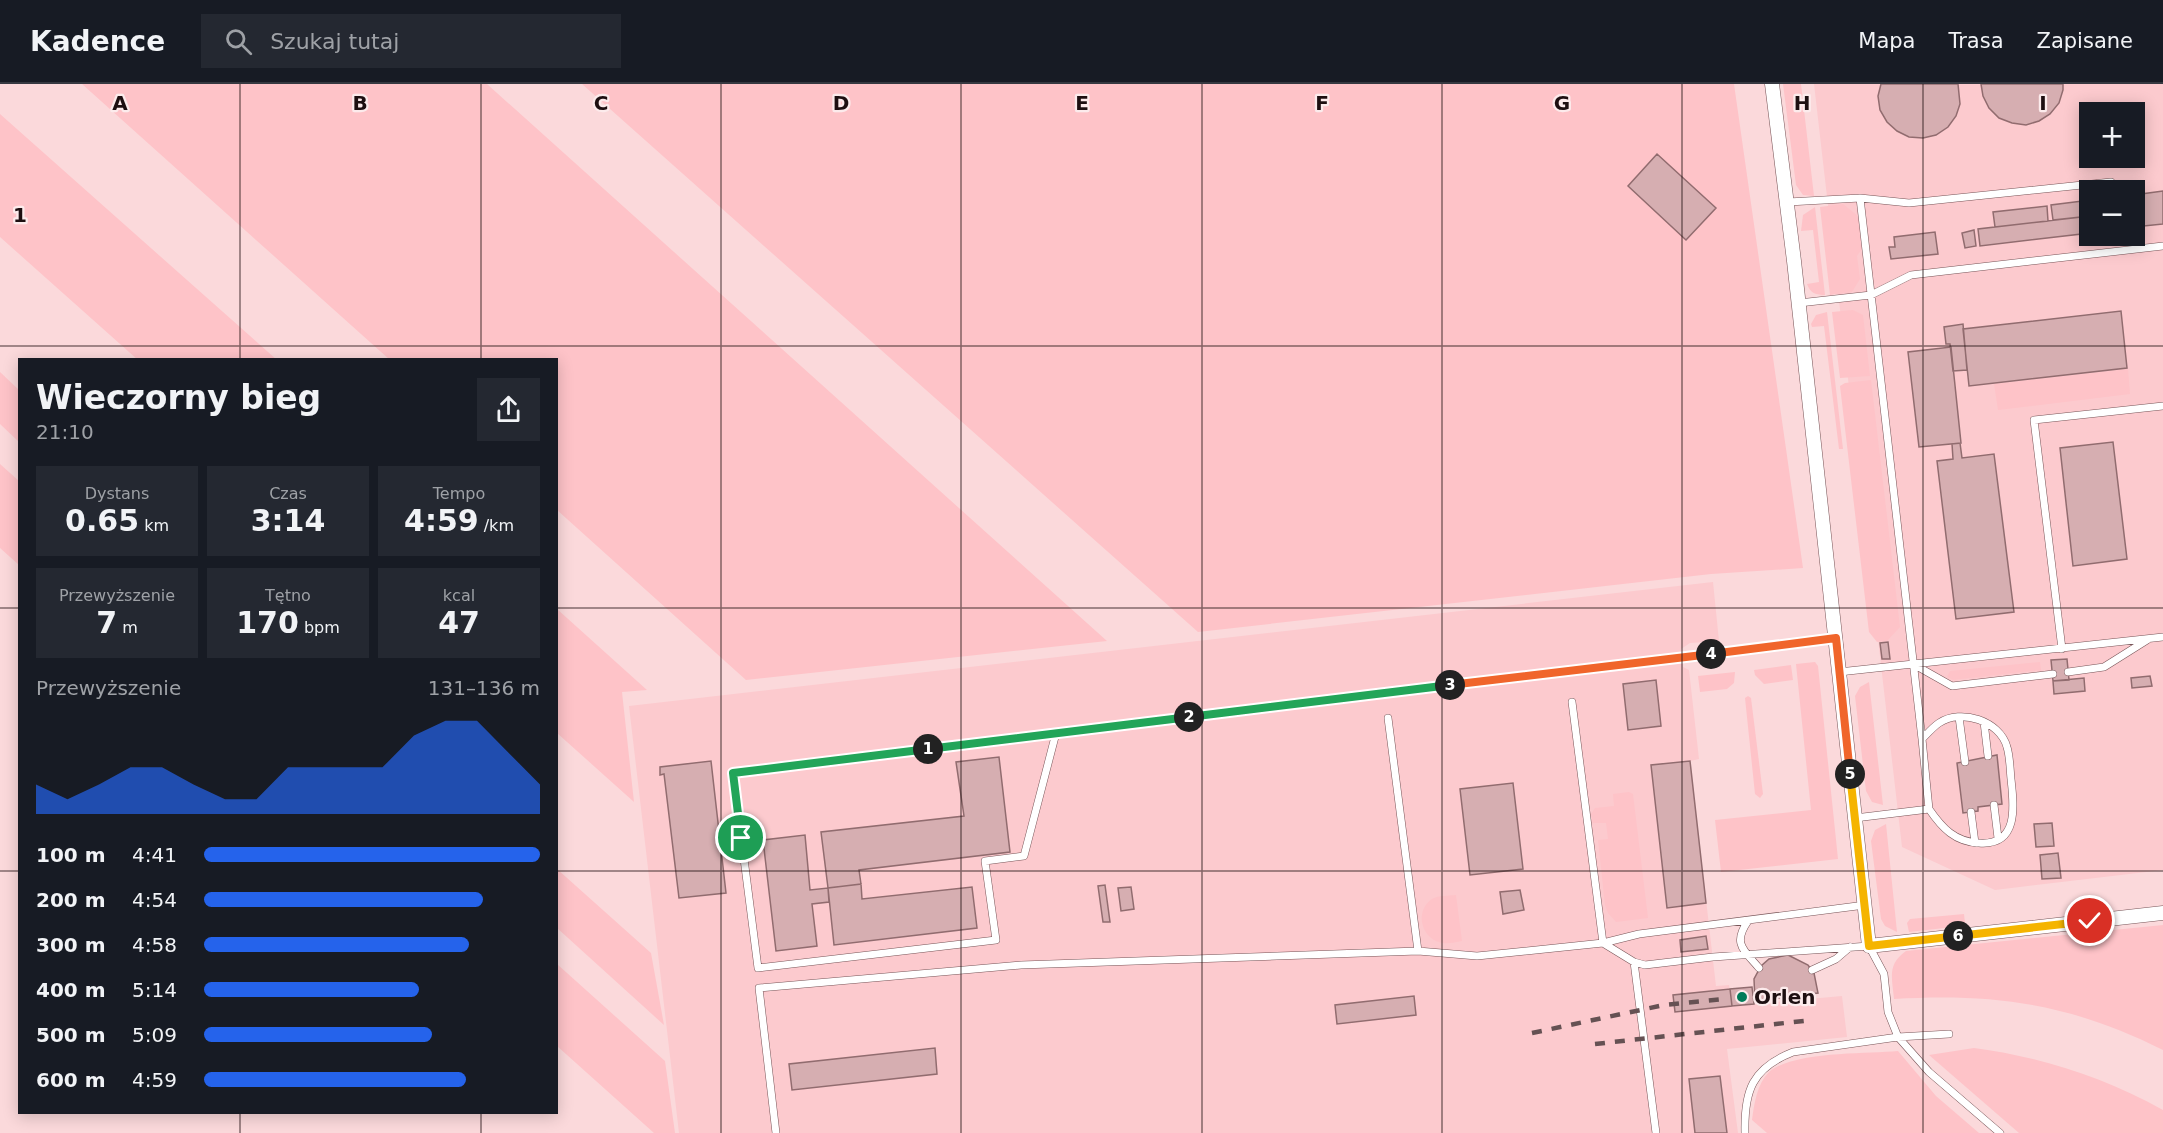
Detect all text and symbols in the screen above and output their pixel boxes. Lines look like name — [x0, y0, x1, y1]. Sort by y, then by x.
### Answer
search box — [201, 14, 621, 68]
text: Kadence — [30, 25, 165, 58]
icon: search — [222, 25, 255, 58]
text: Szukaj tutaj — [270, 29, 399, 54]
text: Mapa — [1858, 29, 1915, 53]
text: Trasa — [1948, 29, 2004, 53]
text: Zapisane — [2037, 29, 2133, 53]
text: A — [112, 91, 128, 115]
text: B — [352, 91, 368, 115]
text: C — [594, 91, 608, 115]
text: D — [833, 91, 849, 115]
text: E — [1075, 91, 1089, 115]
text: F — [1315, 91, 1329, 115]
text: G — [1554, 91, 1570, 115]
text: H — [1794, 91, 1810, 115]
text: I — [2039, 91, 2047, 115]
map controls — [2079, 102, 2145, 246]
button: + — [2079, 102, 2145, 168]
button: − — [2079, 180, 2145, 246]
text: 1 — [13, 203, 27, 227]
text: Wieczorny bieg — [36, 378, 321, 417]
button: share — [477, 378, 540, 441]
text: 21:10 — [36, 420, 94, 444]
text: Dystans — [85, 484, 149, 503]
text: Czas — [269, 484, 307, 503]
text: Tempo — [433, 484, 485, 503]
text: 0.65 — [65, 503, 139, 538]
text: 3:14 — [251, 503, 325, 538]
text: 4:59 — [404, 503, 479, 538]
text: km — [139, 516, 169, 535]
text: /km — [479, 516, 514, 535]
text: Przewyższenie — [59, 586, 175, 605]
text: Tętno — [265, 586, 311, 605]
text: kcal — [443, 586, 475, 605]
text: 7 — [96, 605, 117, 640]
text: 170 — [236, 605, 299, 640]
text: 47 — [438, 605, 480, 640]
text: m — [117, 618, 138, 637]
text: bpm — [299, 618, 340, 637]
pin: 4 — [1696, 639, 1726, 669]
text: 4 — [1705, 644, 1717, 663]
pin: 3 — [1435, 670, 1465, 700]
text: 3 — [1444, 675, 1456, 694]
text: Przewyższenie — [36, 676, 181, 700]
text: 131–136 m — [428, 676, 540, 700]
pin: 2 — [1174, 702, 1204, 732]
text: 2 — [1183, 707, 1195, 726]
pin: 1 — [913, 734, 943, 764]
text: 1 — [922, 739, 934, 758]
pin: 5 — [1835, 759, 1865, 789]
text: 5 — [1844, 764, 1856, 783]
pin — [715, 812, 766, 863]
icon: arrive — [724, 821, 757, 854]
text: 100 m — [36, 843, 106, 867]
text: 4:41 — [132, 843, 177, 867]
text: 200 m — [36, 888, 106, 912]
text: 4:54 — [132, 888, 177, 912]
pin — [2064, 895, 2115, 946]
icon: check — [2073, 904, 2106, 937]
pin: 6 — [1943, 921, 1973, 951]
text: 6 — [1952, 926, 1964, 945]
text: 300 m — [36, 933, 106, 957]
text: 4:58 — [132, 933, 177, 957]
text: 400 m — [36, 978, 106, 1002]
text: 5:14 — [132, 978, 177, 1002]
place label: Orlen — [1754, 985, 1816, 1009]
marker: Orlen — [1735, 990, 1749, 1004]
text: 500 m — [36, 1023, 106, 1047]
text: 5:09 — [132, 1023, 177, 1047]
text: 600 m — [36, 1068, 106, 1092]
text: 4:59 — [132, 1068, 177, 1092]

